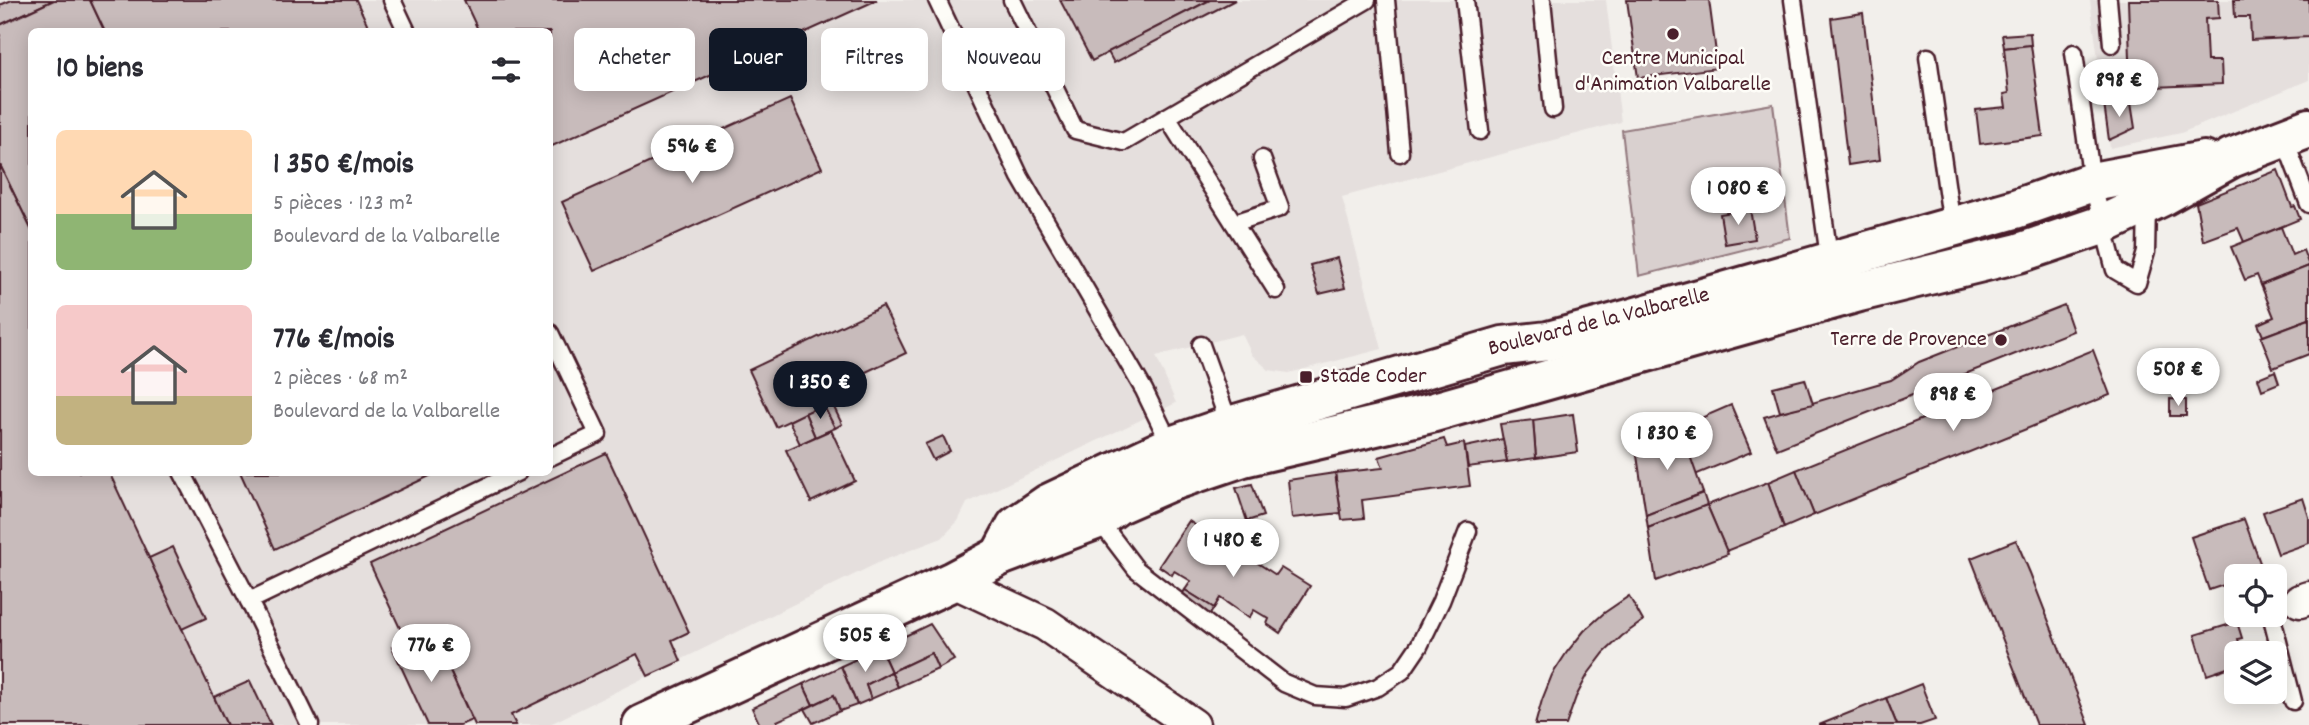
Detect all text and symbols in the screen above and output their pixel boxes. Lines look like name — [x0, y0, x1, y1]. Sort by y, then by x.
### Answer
marker: Centre Municipal d'Animation Valbarelle — [1665, 26, 1681, 42]
chip: Acheter — [574, 28, 695, 91]
chip: Louer — [709, 28, 807, 91]
chip: Filtres — [821, 28, 928, 91]
chip: Nouveau — [942, 28, 1065, 91]
place label: Centre Municipal d'Animation Valbarelle — [1575, 43, 1771, 102]
text: 10 biens — [56, 49, 144, 92]
icon: filters — [487, 51, 525, 89]
pin: 898 € — [2070, 60, 2168, 119]
text: 898 € — [2095, 65, 2143, 98]
pin: 596 € — [643, 125, 741, 185]
text: 596 € — [667, 131, 717, 164]
text: 1 350 €/mois — [273, 145, 414, 188]
icon: home — [112, 158, 196, 242]
pin: 1 080 € — [1673, 168, 1803, 227]
text: 1 080 € — [1707, 173, 1769, 206]
text: 5 pièces · 123 m² — [273, 188, 413, 221]
text: Boulevard de la Valbarelle — [273, 221, 500, 254]
street label: Boulevard de la Valbarelle — [1485, 280, 1713, 366]
text: 776 €/mois — [273, 320, 395, 363]
place label: Terre de Provence — [1830, 324, 1987, 357]
marker: Terre de Provence — [1993, 332, 2009, 348]
icon: home — [112, 333, 196, 417]
pin: 508 € — [2129, 348, 2227, 408]
text: 508 € — [2153, 354, 2203, 387]
place label: Stade Coder — [1320, 361, 1427, 394]
pin: 1 350 € — [755, 362, 885, 421]
text: 2 pièces · 68 m² — [273, 363, 408, 396]
text: 1 350 € — [789, 367, 851, 400]
marker: Stade Coder — [1298, 369, 1314, 385]
pin: 898 € — [1904, 374, 2002, 433]
text: 898 € — [1929, 379, 1977, 412]
text: Boulevard de la Valbarelle — [273, 396, 500, 429]
pin: 1 830 € — [1602, 412, 1732, 472]
text: 1 830 € — [1637, 418, 1697, 451]
pin: 1 480 € — [1168, 520, 1298, 579]
text: 1 480 € — [1203, 525, 1263, 558]
map controls — [2224, 564, 2287, 704]
button: locate — [2224, 564, 2287, 627]
pin: 505 € — [816, 614, 914, 674]
text: 505 € — [839, 620, 891, 653]
pin: 776 € — [382, 624, 480, 684]
text: 776 € — [408, 630, 455, 663]
button: layers — [2224, 641, 2287, 704]

